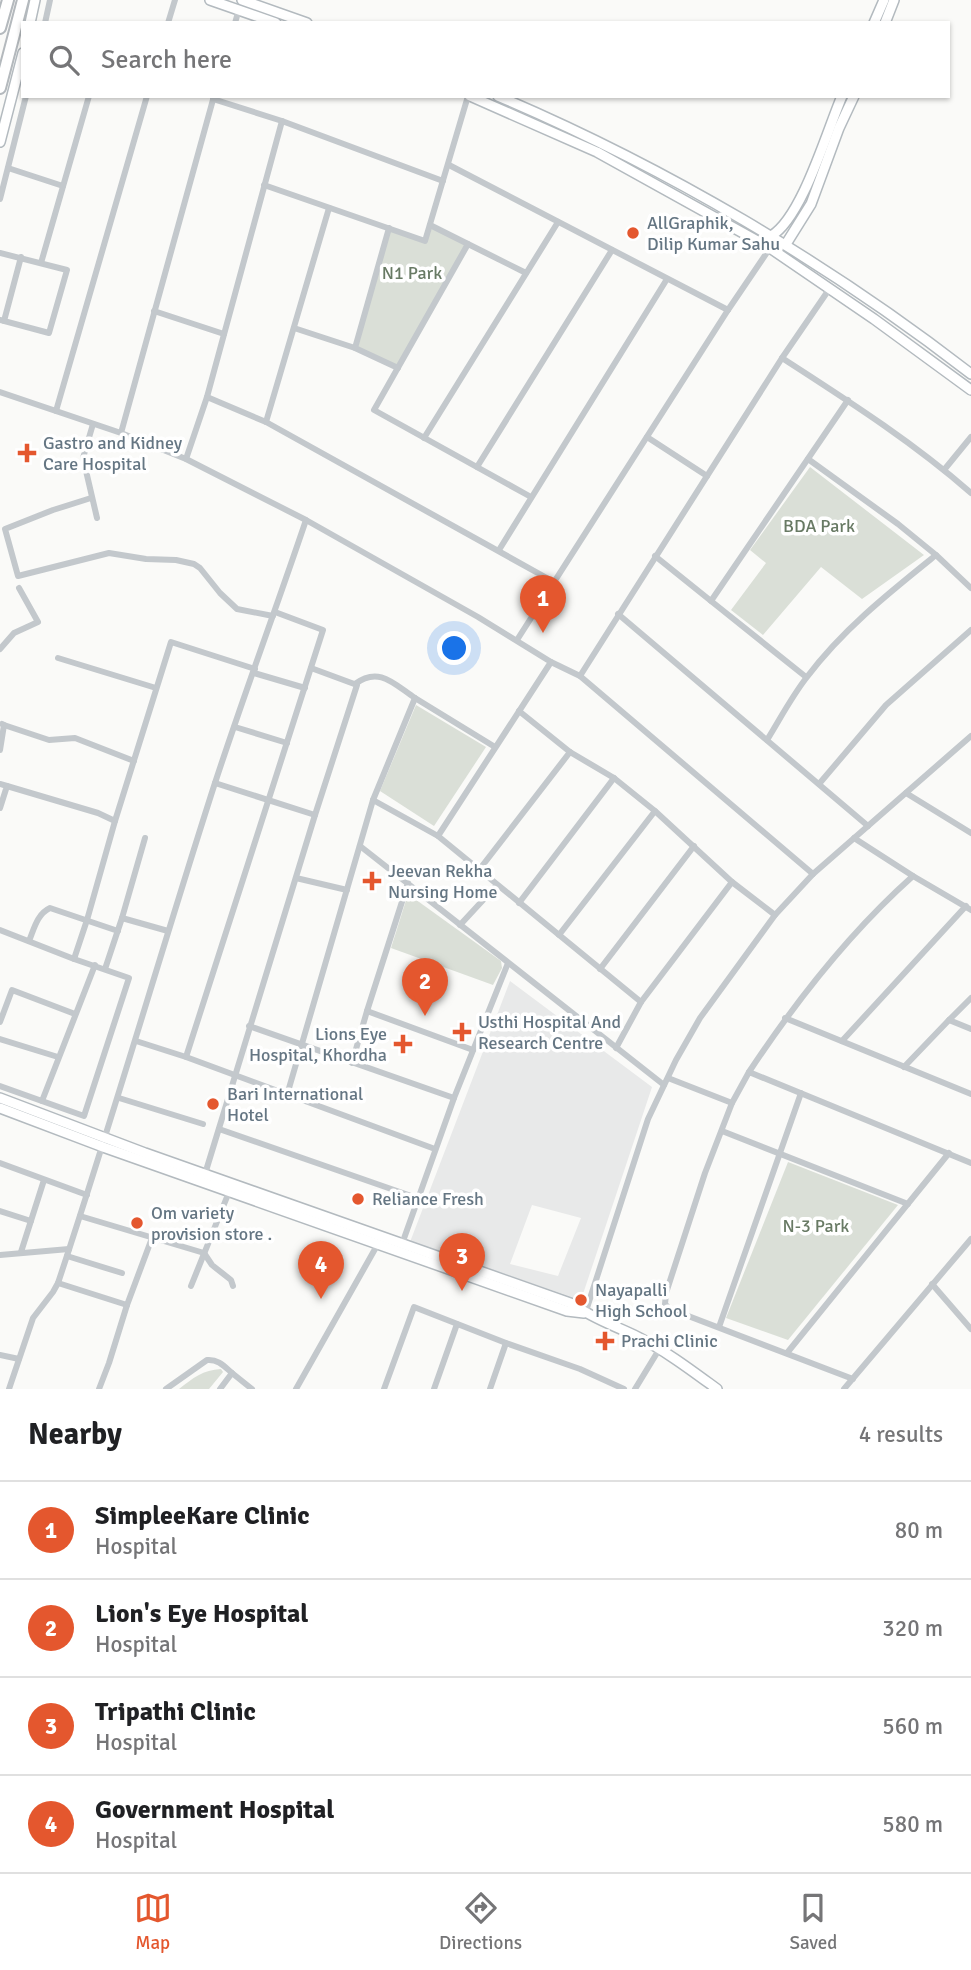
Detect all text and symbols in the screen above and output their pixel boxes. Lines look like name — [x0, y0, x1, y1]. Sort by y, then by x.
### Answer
search box — [21, 21, 950, 98]
icon: search — [45, 41, 83, 79]
text: Search here — [101, 44, 232, 76]
place label: AllGraphik, Dilip Kumar Sahu — [647, 212, 780, 255]
marker: AllGraphik, Dilip Kumar Sahu — [625, 225, 641, 241]
park label: N1 Park — [382, 262, 442, 284]
place label: Gastro and Kidney Care Hospital — [43, 432, 183, 475]
marker: Gastro and Kidney Care Hospital — [17, 443, 37, 463]
park label: BDA Park — [783, 515, 855, 537]
pin: 1 — [520, 575, 566, 633]
your location — [437, 631, 471, 665]
place label: Jeevan Rekha Nursing Home — [388, 860, 498, 903]
marker: Jeevan Rekha Nursing Home — [362, 871, 382, 891]
pin: 2 — [402, 958, 448, 1016]
place label: Usthi Hospital And Research Centre — [478, 1011, 621, 1054]
marker: Usthi Hospital And Research Centre — [452, 1022, 472, 1042]
place label: Lions Eye Hospital, Khordha — [249, 1023, 387, 1066]
marker: Lions Eye Hospital, Khordha — [393, 1034, 413, 1054]
place label: Bari International Hotel — [227, 1083, 363, 1126]
marker: Bari International Hotel — [205, 1096, 221, 1112]
place label: Reliance Fresh — [372, 1188, 484, 1210]
marker: Reliance Fresh — [350, 1191, 366, 1207]
place label: Om variety provision store . — [151, 1202, 272, 1245]
marker: Om variety provision store . — [129, 1215, 145, 1231]
park label: N-3 Park — [783, 1215, 849, 1237]
pin: 3 — [439, 1233, 485, 1291]
pin: 4 — [298, 1241, 344, 1299]
place label: Nayapalli High School — [595, 1279, 688, 1322]
marker: Nayapalli High School — [573, 1292, 589, 1308]
place label: Prachi Clinic — [621, 1330, 718, 1352]
marker: Prachi Clinic — [595, 1331, 615, 1351]
text: Nearby — [28, 1416, 122, 1453]
text: 4 results — [859, 1420, 943, 1449]
text: SimpleeKare Clinic — [95, 1500, 310, 1532]
text: 1 — [45, 1516, 57, 1545]
text: 80 m — [895, 1516, 943, 1545]
text: Hospital — [95, 1532, 177, 1561]
text: Lion's Eye Hospital — [95, 1598, 309, 1630]
text: 2 — [45, 1614, 57, 1643]
text: 320 m — [882, 1614, 943, 1643]
text: Hospital — [95, 1630, 177, 1659]
text: Tripathi Clinic — [95, 1696, 256, 1728]
text: 3 — [45, 1712, 57, 1741]
text: 560 m — [882, 1712, 943, 1741]
text: Hospital — [95, 1728, 177, 1757]
text: Government Hospital — [95, 1794, 334, 1826]
text: 4 — [45, 1810, 57, 1839]
text: 580 m — [882, 1810, 943, 1839]
text: Hospital — [95, 1826, 177, 1855]
tab: Map — [134, 1889, 172, 1955]
tab: Directions — [439, 1889, 522, 1955]
tab: Saved — [789, 1889, 837, 1955]

